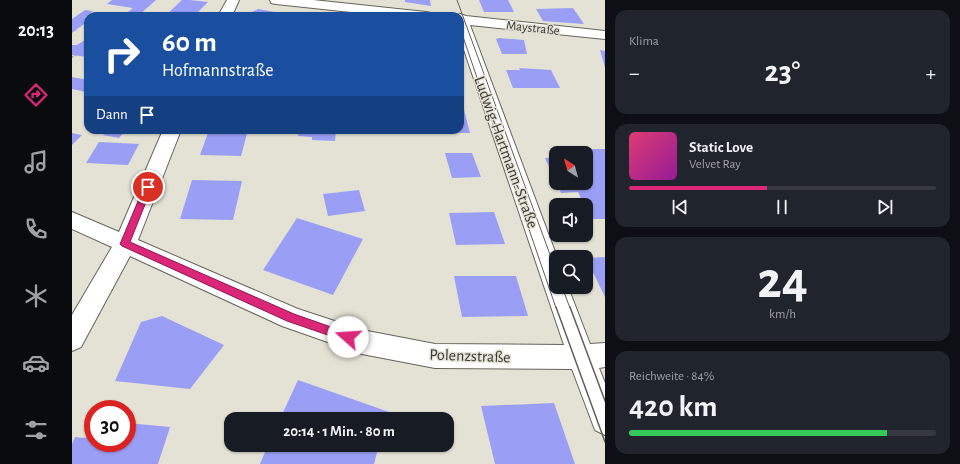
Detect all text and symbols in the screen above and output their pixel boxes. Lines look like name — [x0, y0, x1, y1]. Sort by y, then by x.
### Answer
street label: Maystraße — [505, 19, 560, 38]
text: 20:13 — [18, 22, 54, 40]
icon: right — [96, 28, 148, 80]
text: 60 m — [162, 29, 217, 57]
text: Klima — [629, 35, 659, 48]
text: 23° — [765, 57, 800, 87]
text: Hofmannstraße — [162, 62, 273, 80]
text: − — [629, 62, 640, 84]
text: + — [925, 62, 936, 84]
street label: Ludwig-Hartmann-Straße — [471, 74, 541, 231]
icon: directions — [22, 81, 50, 109]
icon: arrive — [136, 104, 158, 126]
text: Dann — [96, 107, 128, 122]
text: Static Love — [689, 140, 753, 155]
north arrow — [549, 146, 593, 190]
map controls — [549, 146, 593, 294]
icon: music — [22, 148, 50, 176]
text: Velvet Ray — [689, 158, 741, 171]
pin — [131, 170, 165, 204]
icon: arrive — [137, 176, 159, 198]
icon: previous — [669, 196, 691, 218]
icon: pause — [771, 196, 793, 218]
icon: next — [874, 196, 896, 218]
button: sound — [549, 198, 593, 242]
icon: phone — [22, 215, 50, 243]
button: search — [549, 250, 593, 294]
text: 24 — [757, 255, 808, 307]
icon: climate — [22, 282, 50, 310]
text: km/h — [769, 308, 796, 321]
position arrow — [327, 316, 369, 358]
street label: Polenzstraße — [429, 347, 511, 365]
icon: car — [22, 349, 50, 377]
text: Reichweite · 84% — [629, 370, 714, 383]
text: 420 km — [629, 392, 717, 422]
speed limit sign: 30 — [84, 400, 136, 452]
icon: filters — [22, 416, 50, 444]
text: 20:14 · 1 Min. · 80 m — [283, 424, 395, 439]

